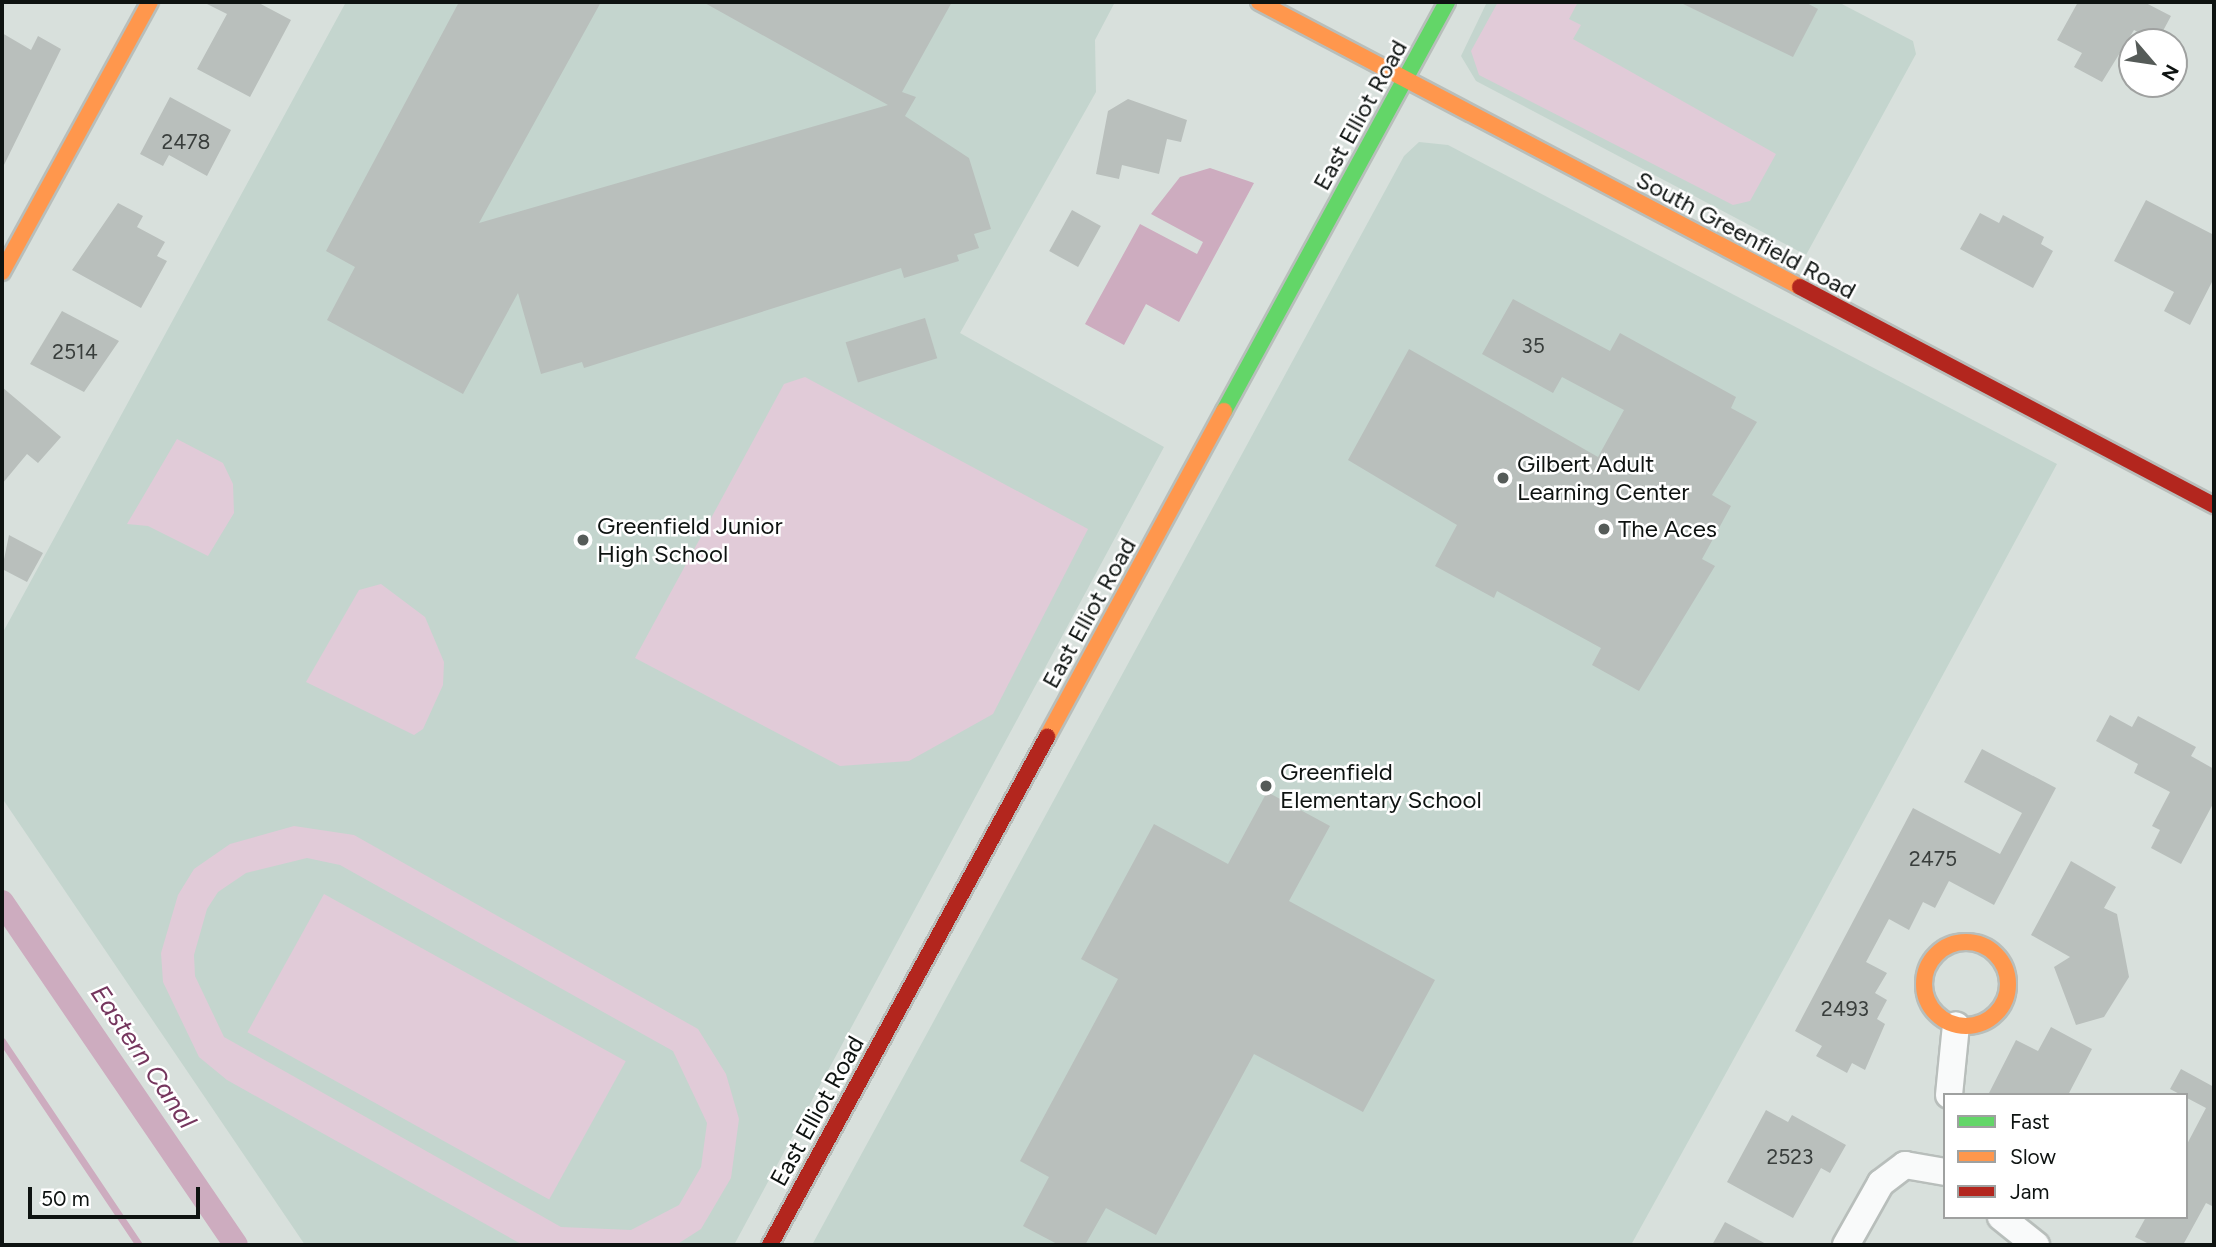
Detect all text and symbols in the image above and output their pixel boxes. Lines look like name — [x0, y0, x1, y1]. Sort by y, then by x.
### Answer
north arrow — [2118, 28, 2188, 98]
street label: East Elliot Road — [1307, 35, 1413, 195]
text: N — [2156, 60, 2184, 84]
house number: 2478 — [162, 129, 210, 155]
street label: South Greenfield Road — [1631, 165, 1861, 305]
house number: 35 — [1521, 333, 1545, 359]
house number: 2514 — [52, 339, 98, 365]
place label: Gilbert Adult Learning Center — [1517, 450, 1689, 506]
marker: Gilbert Adult Learning Center — [1495, 470, 1511, 486]
place label: Greenfield Junior High School — [597, 512, 782, 568]
place label: The Aces — [1618, 515, 1717, 543]
marker: The Aces — [1596, 521, 1612, 537]
marker: Greenfield Junior High School — [575, 532, 591, 548]
street label: East Elliot Road — [1036, 533, 1142, 693]
place label: Greenfield Elementary School — [1280, 758, 1482, 814]
marker: Greenfield Elementary School — [1258, 778, 1274, 794]
house number: 2475 — [1909, 846, 1957, 872]
water label: Eastern Canal — [84, 979, 202, 1135]
house number: 2493 — [1821, 996, 1869, 1022]
street label: East Elliot Road — [764, 1031, 870, 1191]
legend — [1943, 1093, 2188, 1219]
text: Fast — [2010, 1109, 2050, 1134]
house number: 2523 — [1767, 1144, 1813, 1170]
text: Slow — [2010, 1144, 2056, 1169]
scale bar — [32, 1174, 203, 1218]
text: Jam — [2010, 1179, 2049, 1204]
text: 50 m — [41, 1186, 90, 1211]

